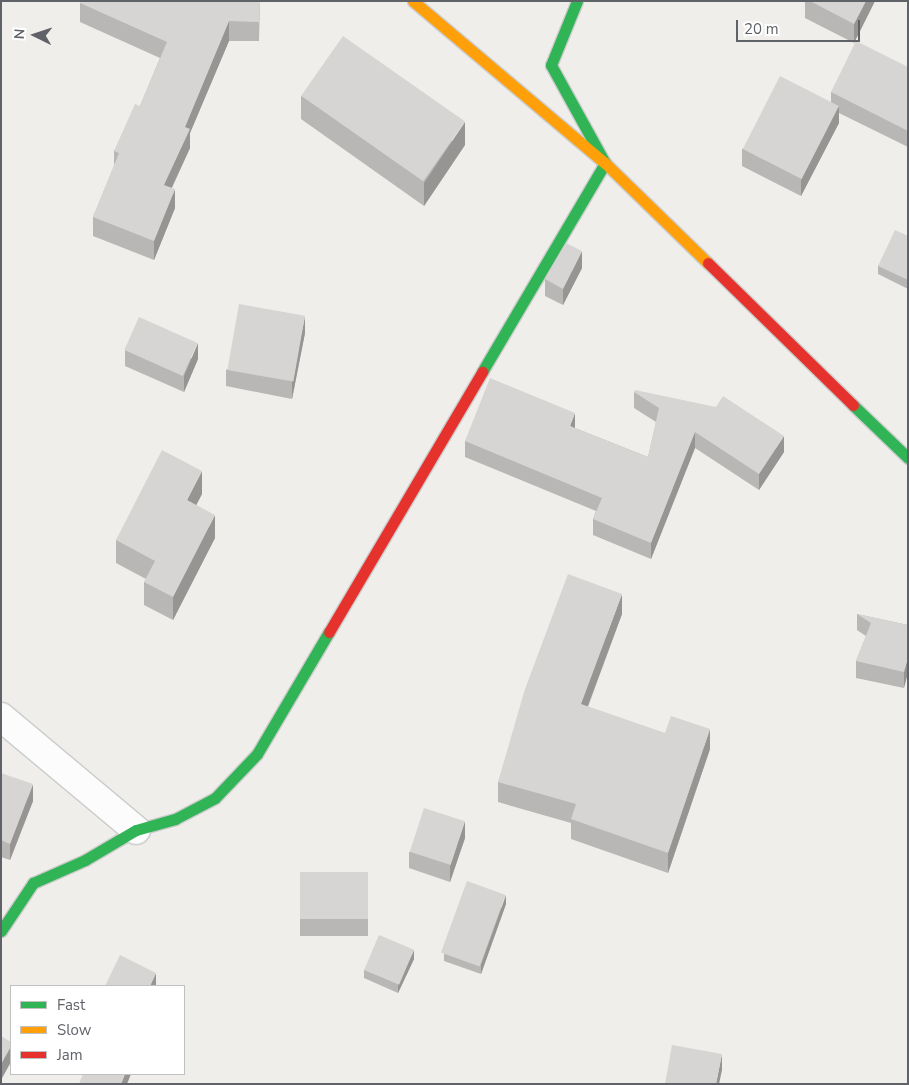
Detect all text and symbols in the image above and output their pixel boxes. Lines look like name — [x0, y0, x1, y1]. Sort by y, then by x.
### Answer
north arrow — [10, 10, 60, 60]
scale bar — [739, 10, 863, 42]
text: 20 m — [744, 19, 779, 39]
text: N — [10, 28, 29, 40]
legend — [10, 985, 185, 1075]
text: Fast — [57, 995, 85, 1015]
text: Slow — [57, 1020, 91, 1040]
text: Jam — [57, 1045, 83, 1065]

